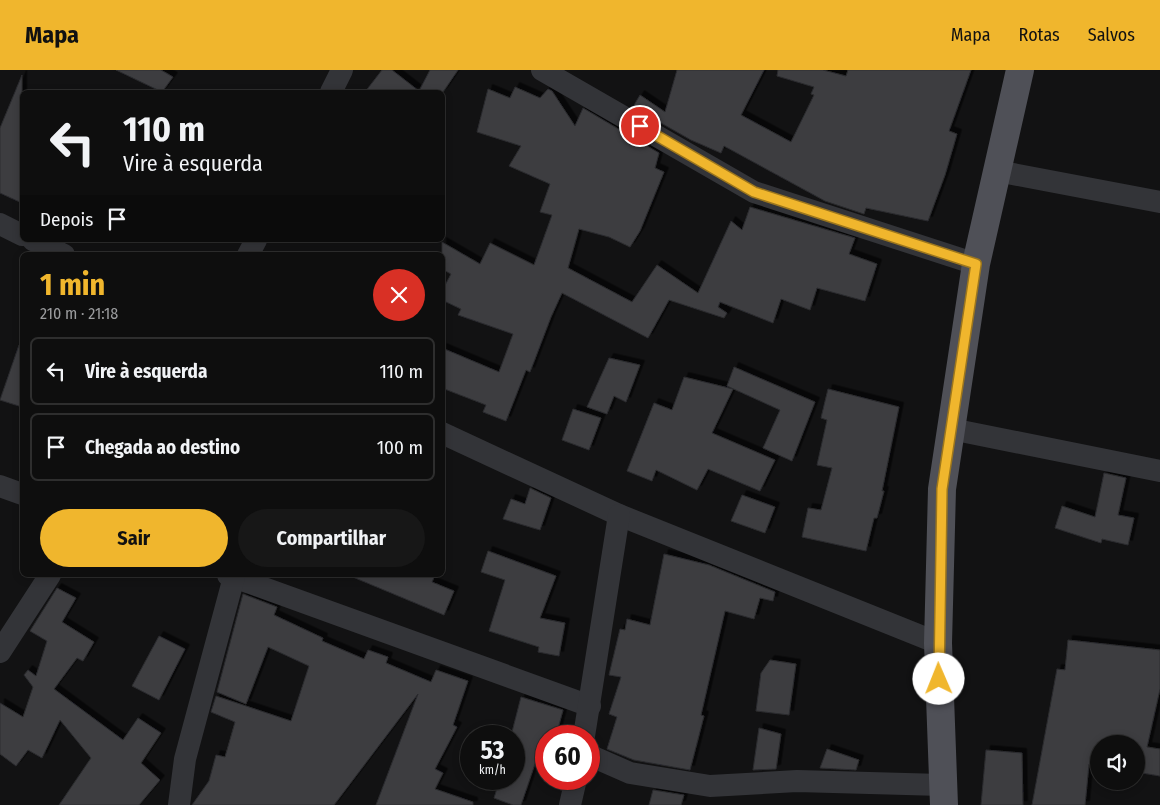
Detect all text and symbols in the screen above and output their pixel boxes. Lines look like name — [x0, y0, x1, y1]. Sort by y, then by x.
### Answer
text: Mapa — [25, 21, 79, 49]
text: Mapa — [951, 24, 991, 46]
text: Rotas — [1019, 24, 1060, 46]
text: Salvos — [1088, 24, 1135, 46]
pin — [619, 105, 661, 147]
text: 110 m — [123, 108, 205, 150]
icon: left — [40, 110, 105, 175]
icon: arrive — [626, 112, 654, 140]
text: Vire à esquerda — [123, 150, 263, 177]
icon: arrive — [103, 205, 131, 233]
text: Depois — [40, 208, 93, 231]
text: 1 min — [40, 267, 105, 303]
button: close — [373, 269, 425, 321]
text: 210 m · 21:18 — [40, 304, 118, 323]
icon: left — [42, 357, 70, 385]
text: Vire à esquerda — [85, 360, 207, 383]
text: 110 m — [379, 360, 423, 383]
icon: arrive — [42, 433, 70, 461]
text: Chegada ao destino — [85, 436, 240, 459]
text: 100 m — [377, 436, 423, 459]
button: Sair — [40, 509, 228, 567]
button: Compartilhar — [238, 509, 425, 567]
position arrow — [912, 652, 964, 704]
speed limit sign: 60 — [535, 725, 600, 790]
map controls — [1090, 735, 1145, 790]
button: sound — [1090, 735, 1145, 790]
text: 53 — [481, 736, 504, 766]
text: km/h — [479, 763, 506, 777]

